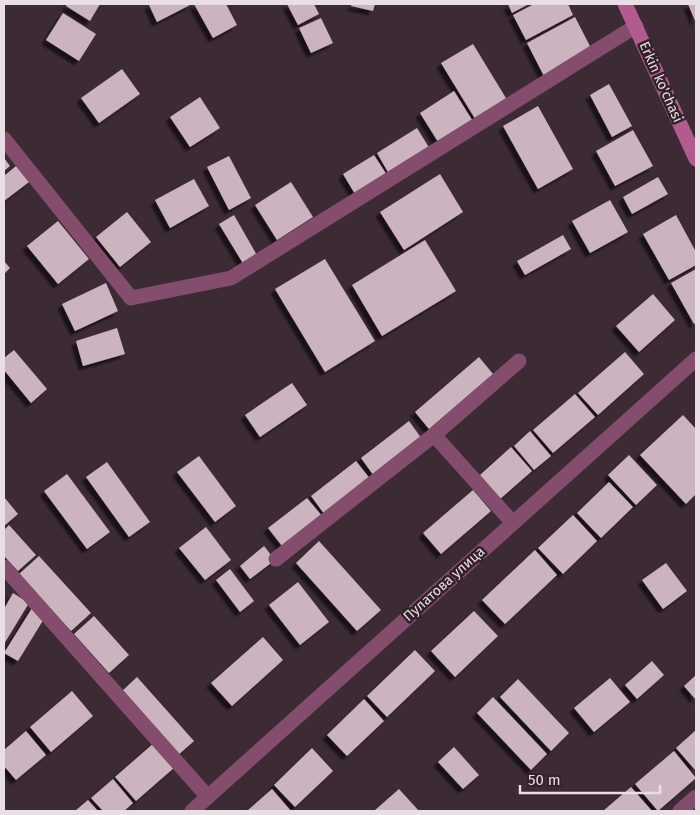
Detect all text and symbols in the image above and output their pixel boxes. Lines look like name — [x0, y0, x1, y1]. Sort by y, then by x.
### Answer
street label: Erkin ko'chasi — [636, 39, 686, 125]
street label: Пулатова улица — [400, 543, 488, 625]
scale bar — [520, 762, 660, 794]
text: 50 m — [528, 771, 561, 789]

